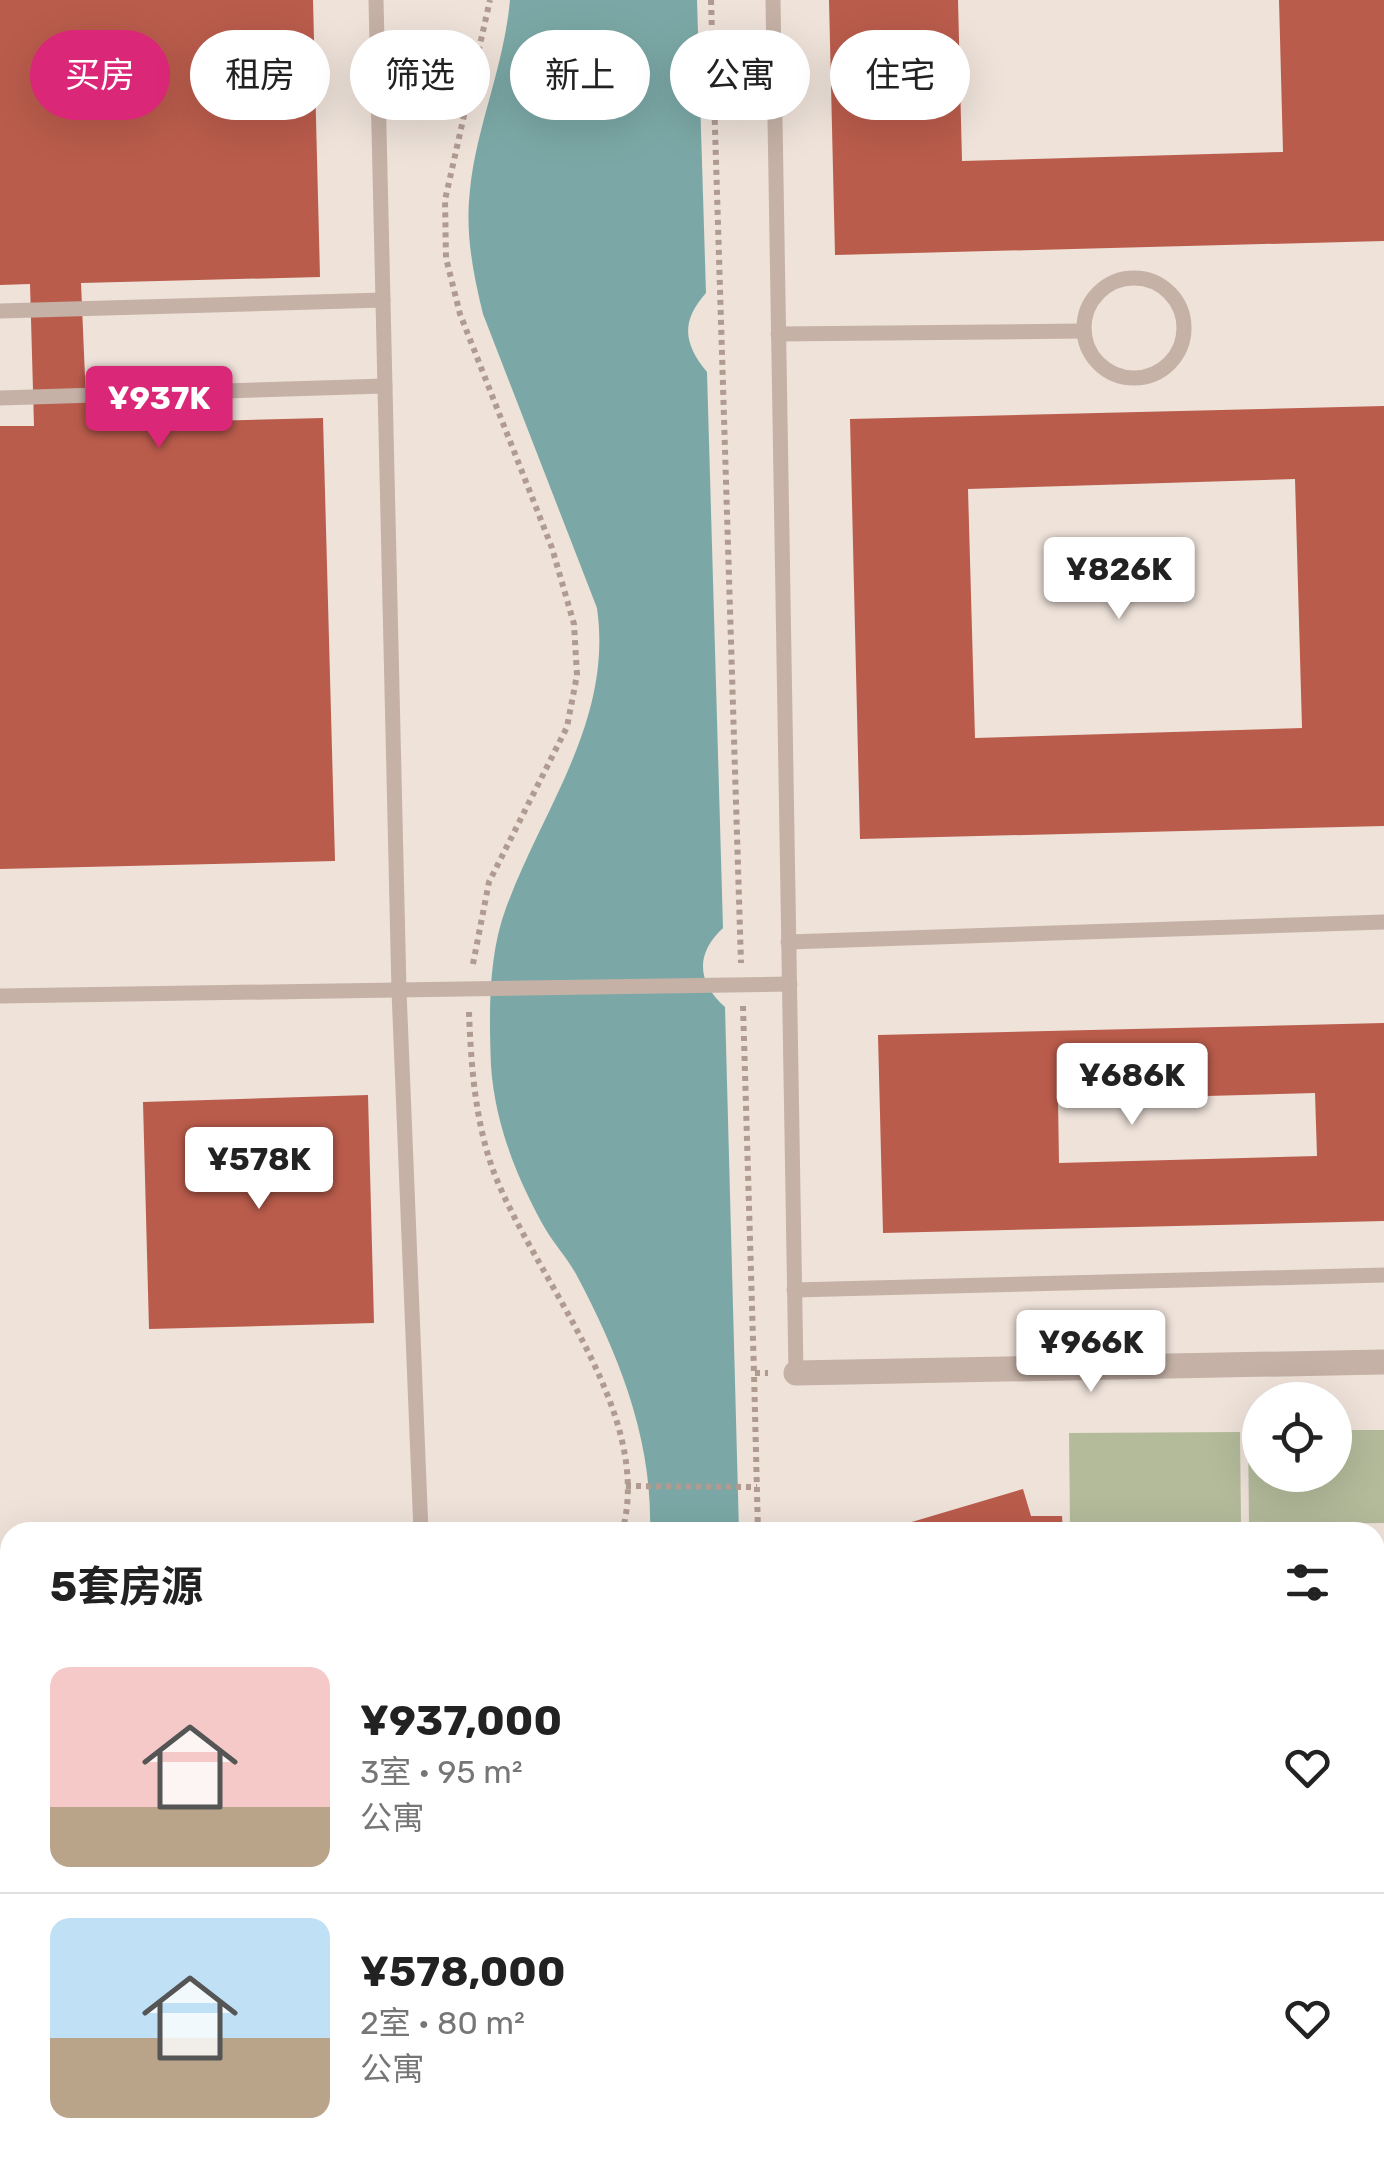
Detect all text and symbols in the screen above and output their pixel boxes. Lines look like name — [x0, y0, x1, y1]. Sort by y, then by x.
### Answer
chip: 买房 — [30, 30, 170, 120]
chip: 租房 — [190, 30, 330, 120]
chip: 筛选 — [350, 30, 490, 120]
chip: 新上 — [510, 30, 650, 120]
chip: 公寓 — [670, 30, 810, 120]
chip: 住宅 — [830, 30, 970, 120]
pin: ¥937K — [89, 366, 229, 451]
text: ¥937K — [108, 379, 210, 417]
pin: ¥826K — [1049, 537, 1189, 622]
text: ¥826K — [1066, 550, 1172, 588]
pin: ¥686K — [1062, 1043, 1202, 1128]
text: ¥686K — [1079, 1056, 1185, 1094]
pin: ¥578K — [189, 1127, 329, 1212]
text: ¥578K — [207, 1140, 311, 1178]
pin: ¥966K — [1021, 1310, 1161, 1395]
text: ¥966K — [1038, 1323, 1144, 1361]
map controls — [1242, 1382, 1352, 1492]
button: locate — [1242, 1382, 1352, 1492]
icon: filters — [1280, 1555, 1335, 1610]
text: 5套房源 — [50, 1562, 203, 1612]
text: ¥937,000 — [360, 1696, 562, 1746]
icon: home — [130, 1707, 250, 1827]
icon: heart — [1280, 1740, 1335, 1795]
text: 3室 · 95 m² — [360, 1753, 523, 1791]
text: 公寓 — [360, 1799, 424, 1837]
text: ¥578,000 — [360, 1947, 565, 1997]
icon: home — [130, 1958, 250, 2078]
icon: heart — [1280, 1991, 1335, 2046]
text: 2室 · 80 m² — [360, 2004, 525, 2042]
text: 公寓 — [360, 2050, 424, 2088]

